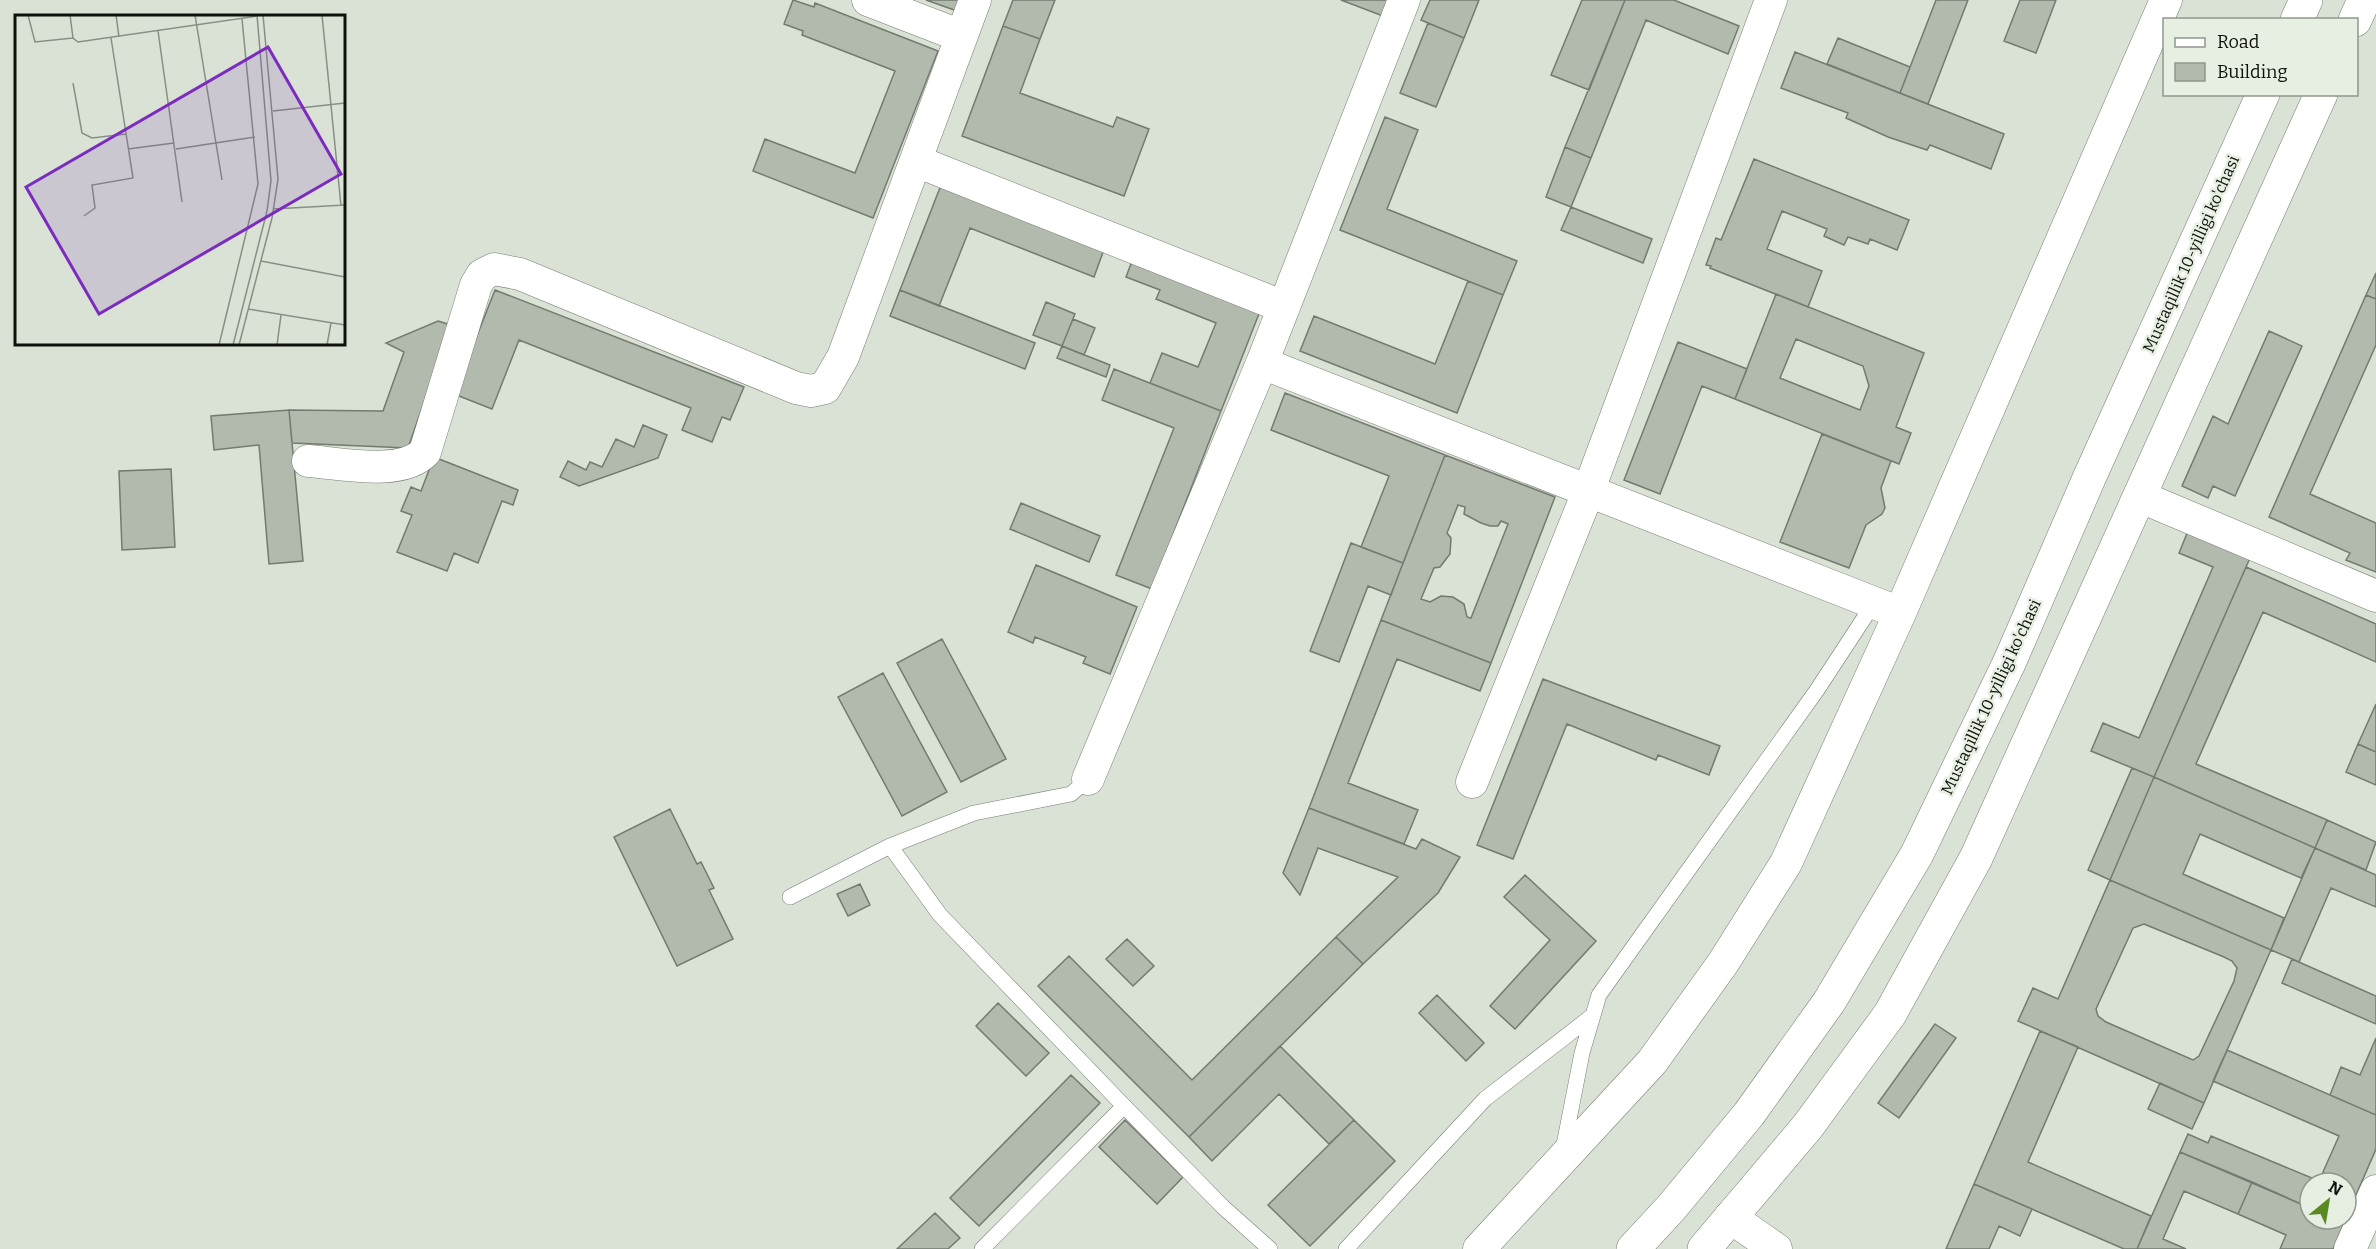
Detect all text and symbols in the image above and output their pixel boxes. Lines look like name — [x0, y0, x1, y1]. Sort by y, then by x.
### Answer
inset map — [15, 15, 345, 345]
legend — [2163, 18, 2358, 96]
text: Road — [2217, 31, 2260, 53]
text: Building — [2217, 61, 2288, 83]
street label: Mustaqillik 10-yilligi ko'chasi — [2139, 152, 2243, 355]
street label: Mustaqillik 10-yilligi ko'chasi — [1937, 596, 2045, 798]
north arrow — [2298, 1171, 2358, 1231]
text: N — [2325, 1177, 2345, 1200]

